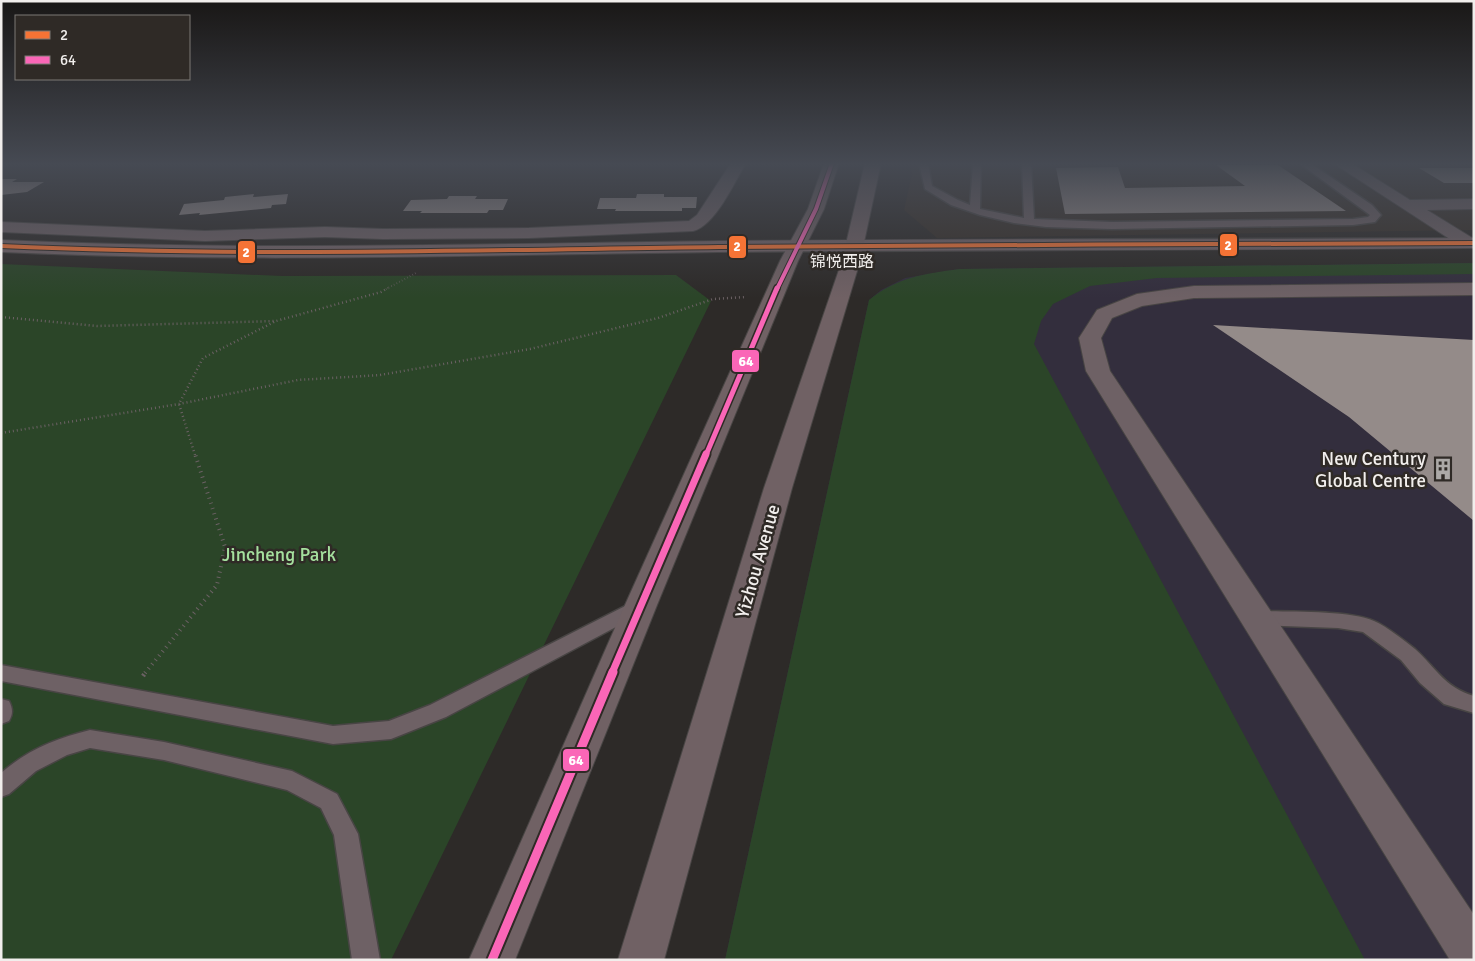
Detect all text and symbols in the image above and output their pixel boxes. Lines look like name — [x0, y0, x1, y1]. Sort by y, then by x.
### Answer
legend — [15, 15, 190, 80]
text: 2 — [60, 26, 68, 44]
text: 64 — [60, 51, 76, 69]
line badge: 2 — [1219, 233, 1238, 257]
line badge: 2 — [728, 235, 747, 259]
text: 2 — [1224, 237, 1232, 254]
text: 2 — [733, 238, 741, 255]
line badge: 2 — [237, 240, 256, 264]
text: 2 — [242, 244, 250, 261]
street label: 锦悦西路 — [810, 252, 874, 272]
line badge: 64 — [731, 349, 760, 373]
text: 64 — [738, 353, 754, 370]
place label: New Century Global Centre — [1315, 447, 1426, 493]
building icon: New Century Global Centre — [1430, 456, 1456, 482]
street label: Yizhou Avenue — [730, 502, 786, 621]
park label: Jincheng Park — [222, 543, 336, 567]
line badge: 64 — [562, 748, 590, 772]
text: 64 — [568, 752, 584, 769]

